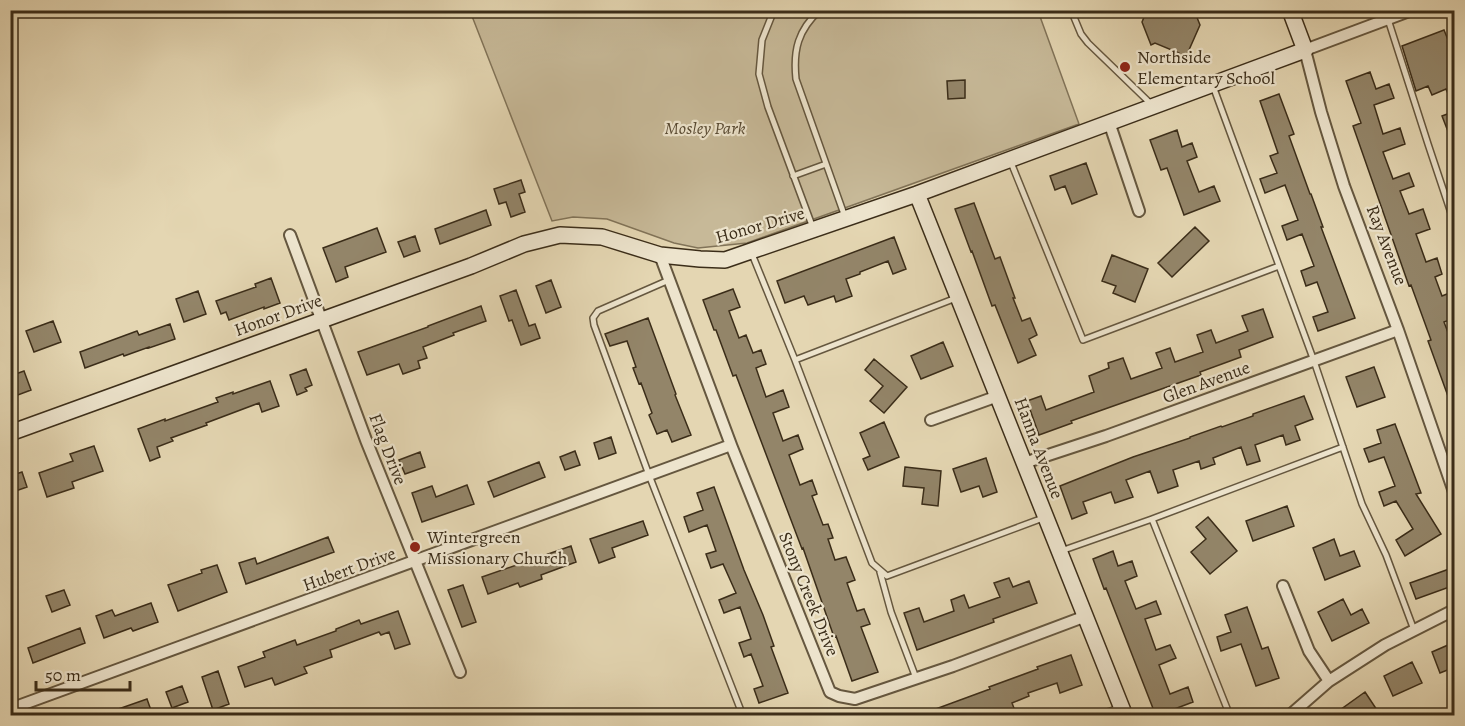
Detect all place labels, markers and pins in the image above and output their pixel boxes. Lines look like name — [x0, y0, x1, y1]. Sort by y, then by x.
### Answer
place label: Northside Elementary School — [1137, 45, 1275, 90]
marker: Northside Elementary School — [1118, 60, 1132, 74]
place label: Wintergreen Missionary Church — [426, 525, 568, 570]
marker: Wintergreen Missionary Church — [408, 540, 422, 554]

